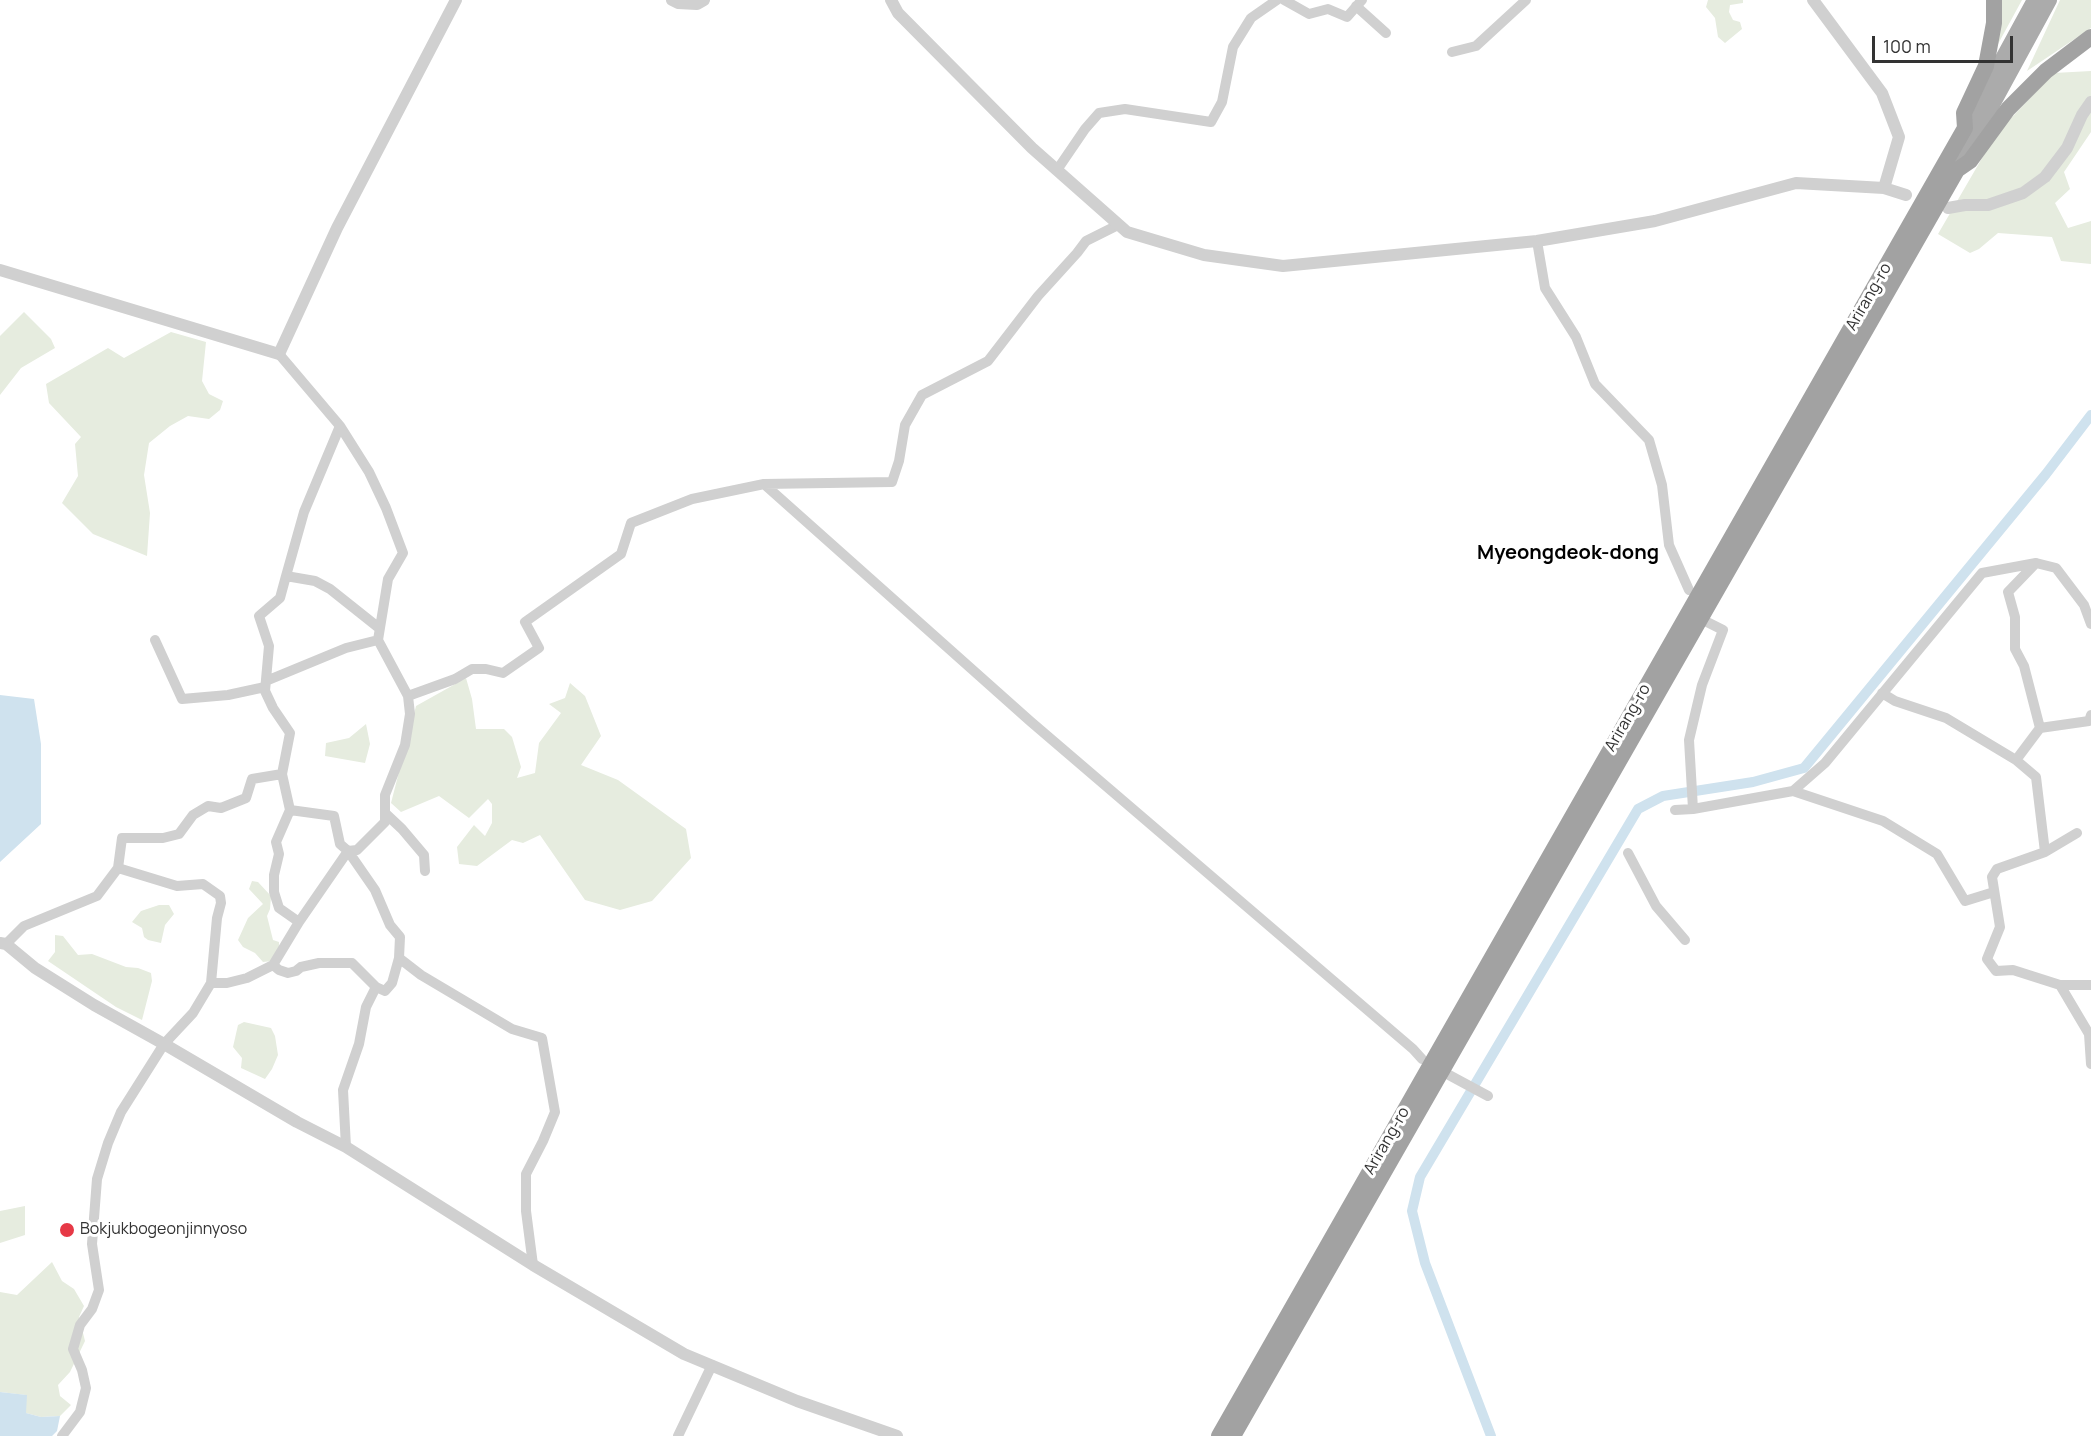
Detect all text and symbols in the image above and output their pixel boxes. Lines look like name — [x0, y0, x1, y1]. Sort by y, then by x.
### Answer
scale bar — [1875, 24, 2016, 62]
text: 100 m — [1883, 34, 1931, 58]
street label: Arirang-ro — [1842, 260, 1896, 334]
district label: Myeongdeok-dong — [1477, 541, 1659, 565]
street label: Arirang-ro — [1601, 681, 1655, 755]
street label: Arirang-ro — [1360, 1104, 1414, 1178]
place label: Bokjukbogeonjinnyoso — [80, 1220, 247, 1240]
marker: Bokjukbogeonjinnyoso — [58, 1221, 76, 1239]

